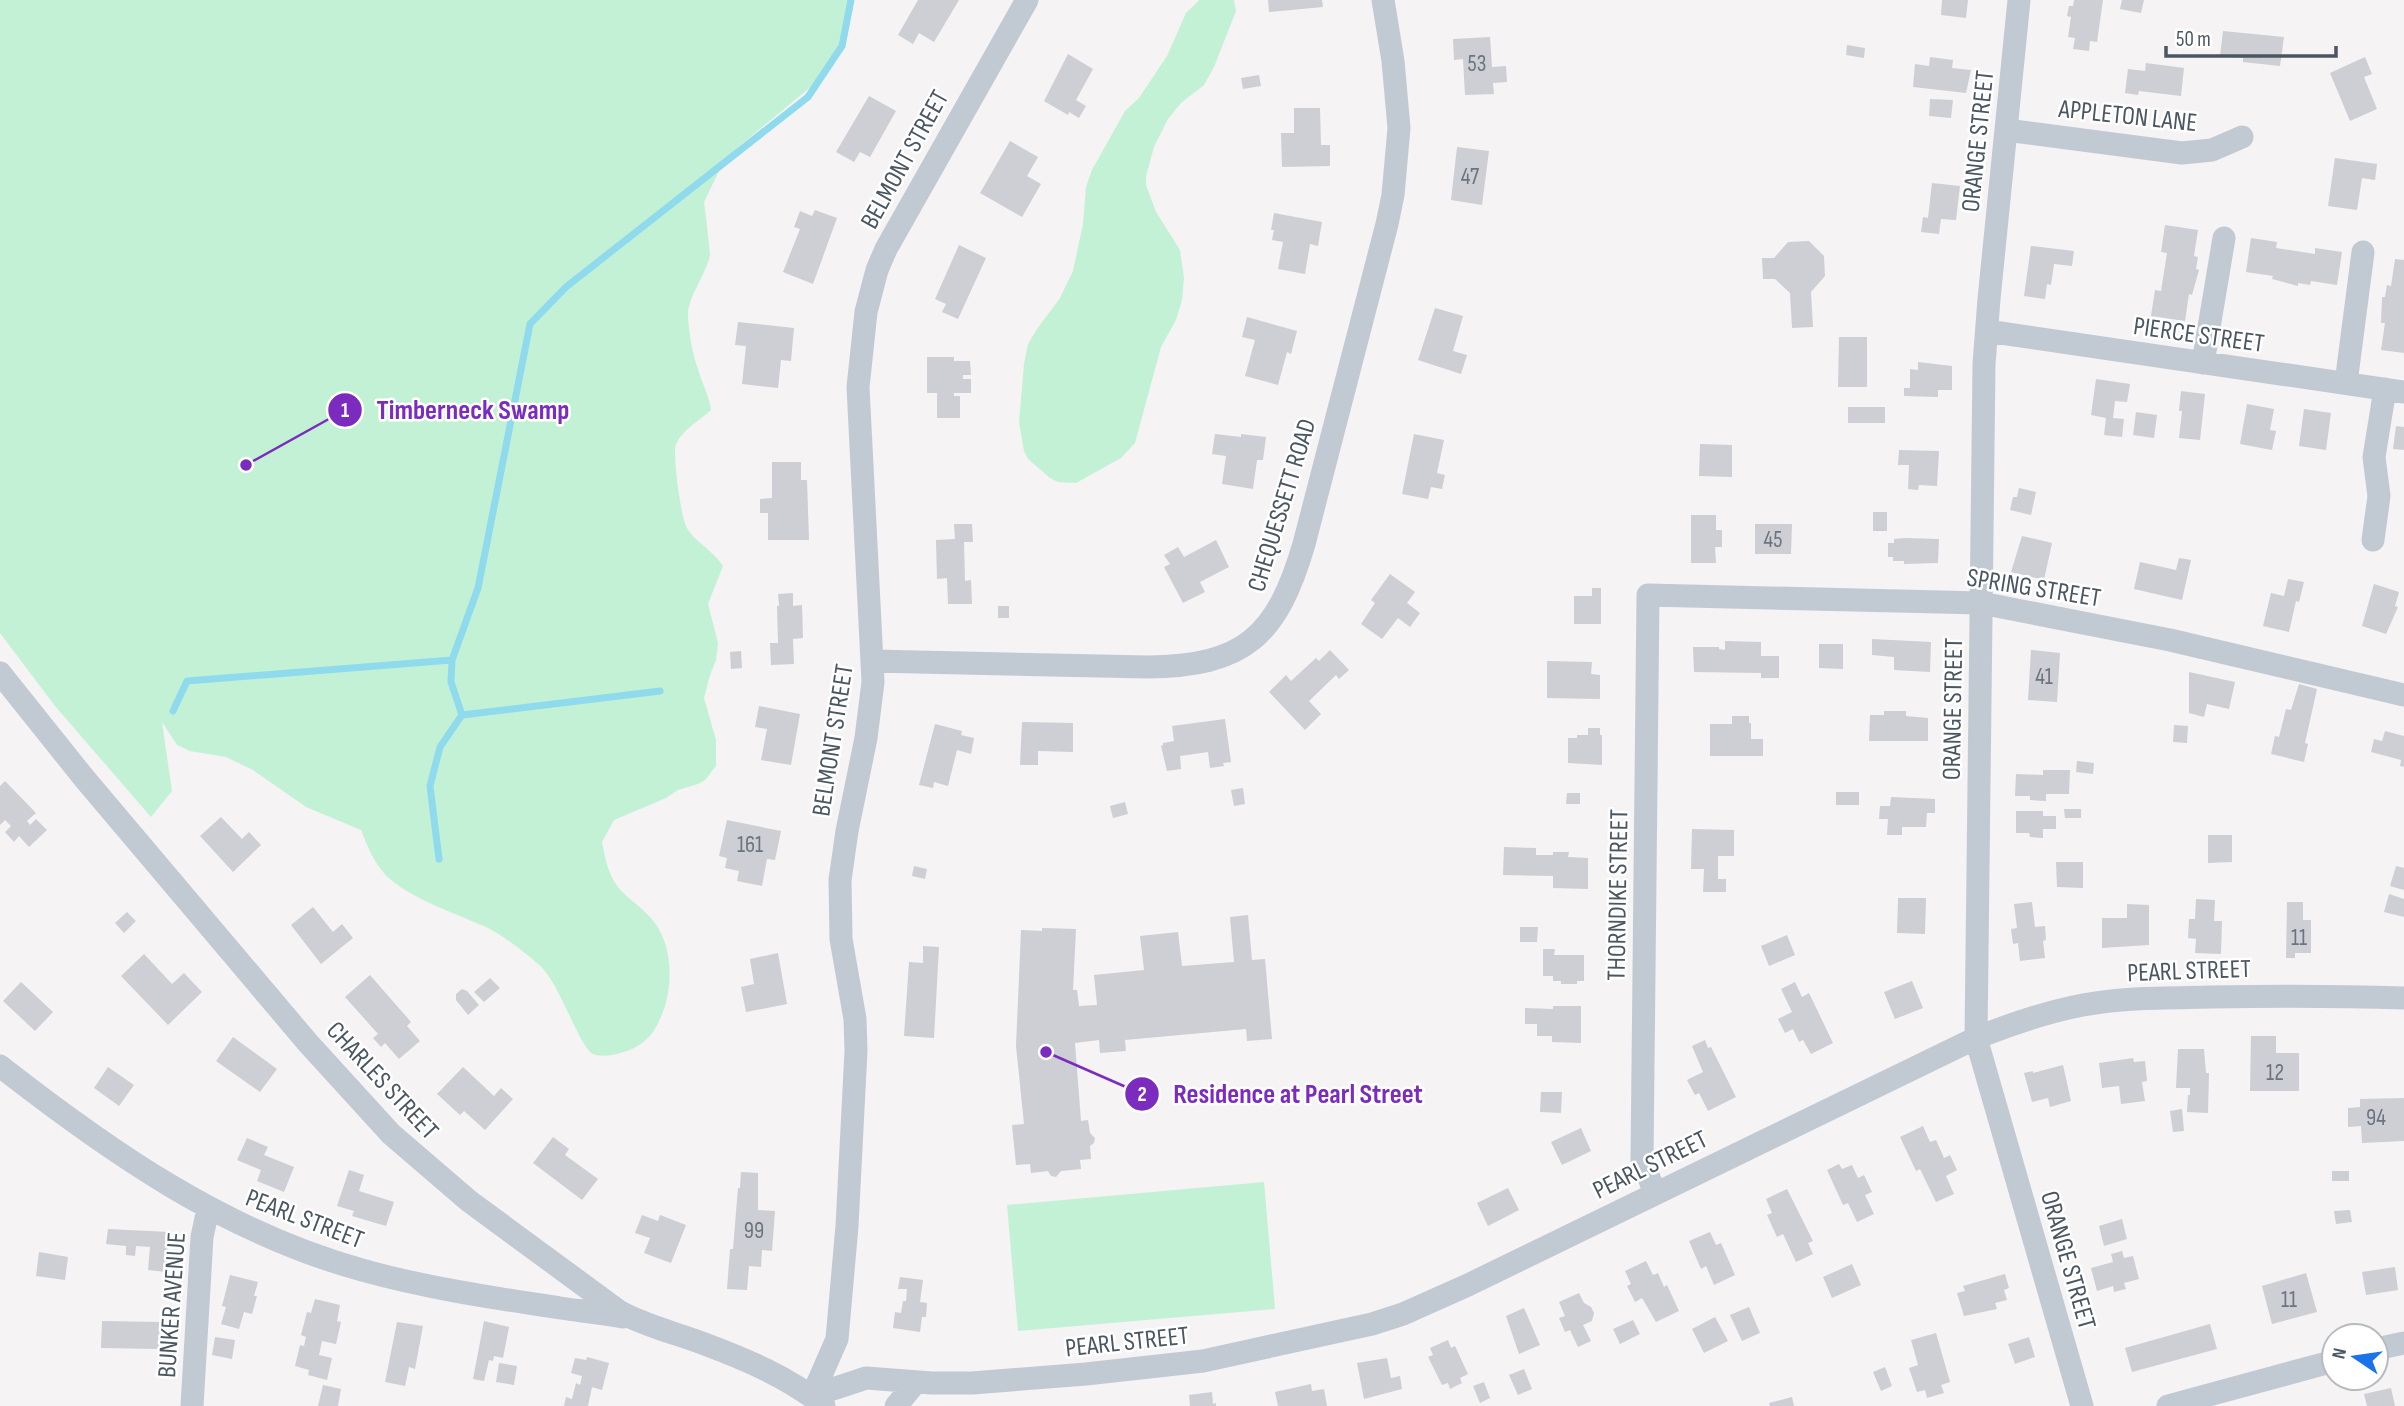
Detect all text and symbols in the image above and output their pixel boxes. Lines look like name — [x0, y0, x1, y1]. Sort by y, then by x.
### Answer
scale bar — [2166, 14, 2336, 58]
text: 50 m — [2176, 27, 2211, 52]
house number: 53 — [1468, 50, 1486, 78]
street label: ORANGE STREET — [1956, 69, 2001, 214]
street label: BELMONT STREET — [855, 85, 956, 234]
street label: APPLETON LANE — [2056, 94, 2198, 139]
house number: 47 — [1461, 163, 1479, 191]
street label: PIERCE STREET — [2131, 311, 2266, 360]
callout: Timberneck Swamp — [327, 385, 583, 434]
text: Timberneck Swamp — [377, 394, 569, 427]
text: 1 — [341, 398, 349, 423]
street label: CHEQUESSETT ROAD — [1241, 415, 1323, 596]
house number: 45 — [1764, 526, 1782, 554]
street label: SPRING STREET — [1965, 563, 2103, 614]
street label: ORANGE STREET — [1937, 638, 1970, 780]
street label: BELMONT STREET — [806, 662, 861, 819]
house number: 41 — [2035, 663, 2053, 691]
street label: THORNDIKE STREET — [1602, 809, 1635, 981]
house number: 161 — [737, 831, 763, 859]
house number: 11 — [2291, 924, 2307, 952]
street label: PEARL STREET — [2127, 954, 2251, 989]
street label: CHARLES STREET — [319, 1016, 444, 1146]
house number: 12 — [2266, 1059, 2284, 1087]
callout: Residence at Pearl Street — [1124, 1069, 1437, 1118]
text: Residence at Pearl Street — [1173, 1078, 1423, 1111]
text: 2 — [1137, 1082, 1147, 1107]
house number: 94 — [2366, 1104, 2386, 1132]
street label: PEARL STREET — [1588, 1124, 1713, 1206]
street label: PEARL STREET — [241, 1183, 368, 1256]
street label: ORANGE STREET — [2033, 1188, 2102, 1333]
house number: 99 — [744, 1217, 764, 1245]
street label: BUNKER AVENUE — [152, 1231, 193, 1379]
house number: 11 — [2281, 1286, 2297, 1314]
street label: PEARL STREET — [1064, 1321, 1190, 1364]
north arrow — [2320, 1322, 2390, 1392]
text: N — [2328, 1346, 2352, 1361]

